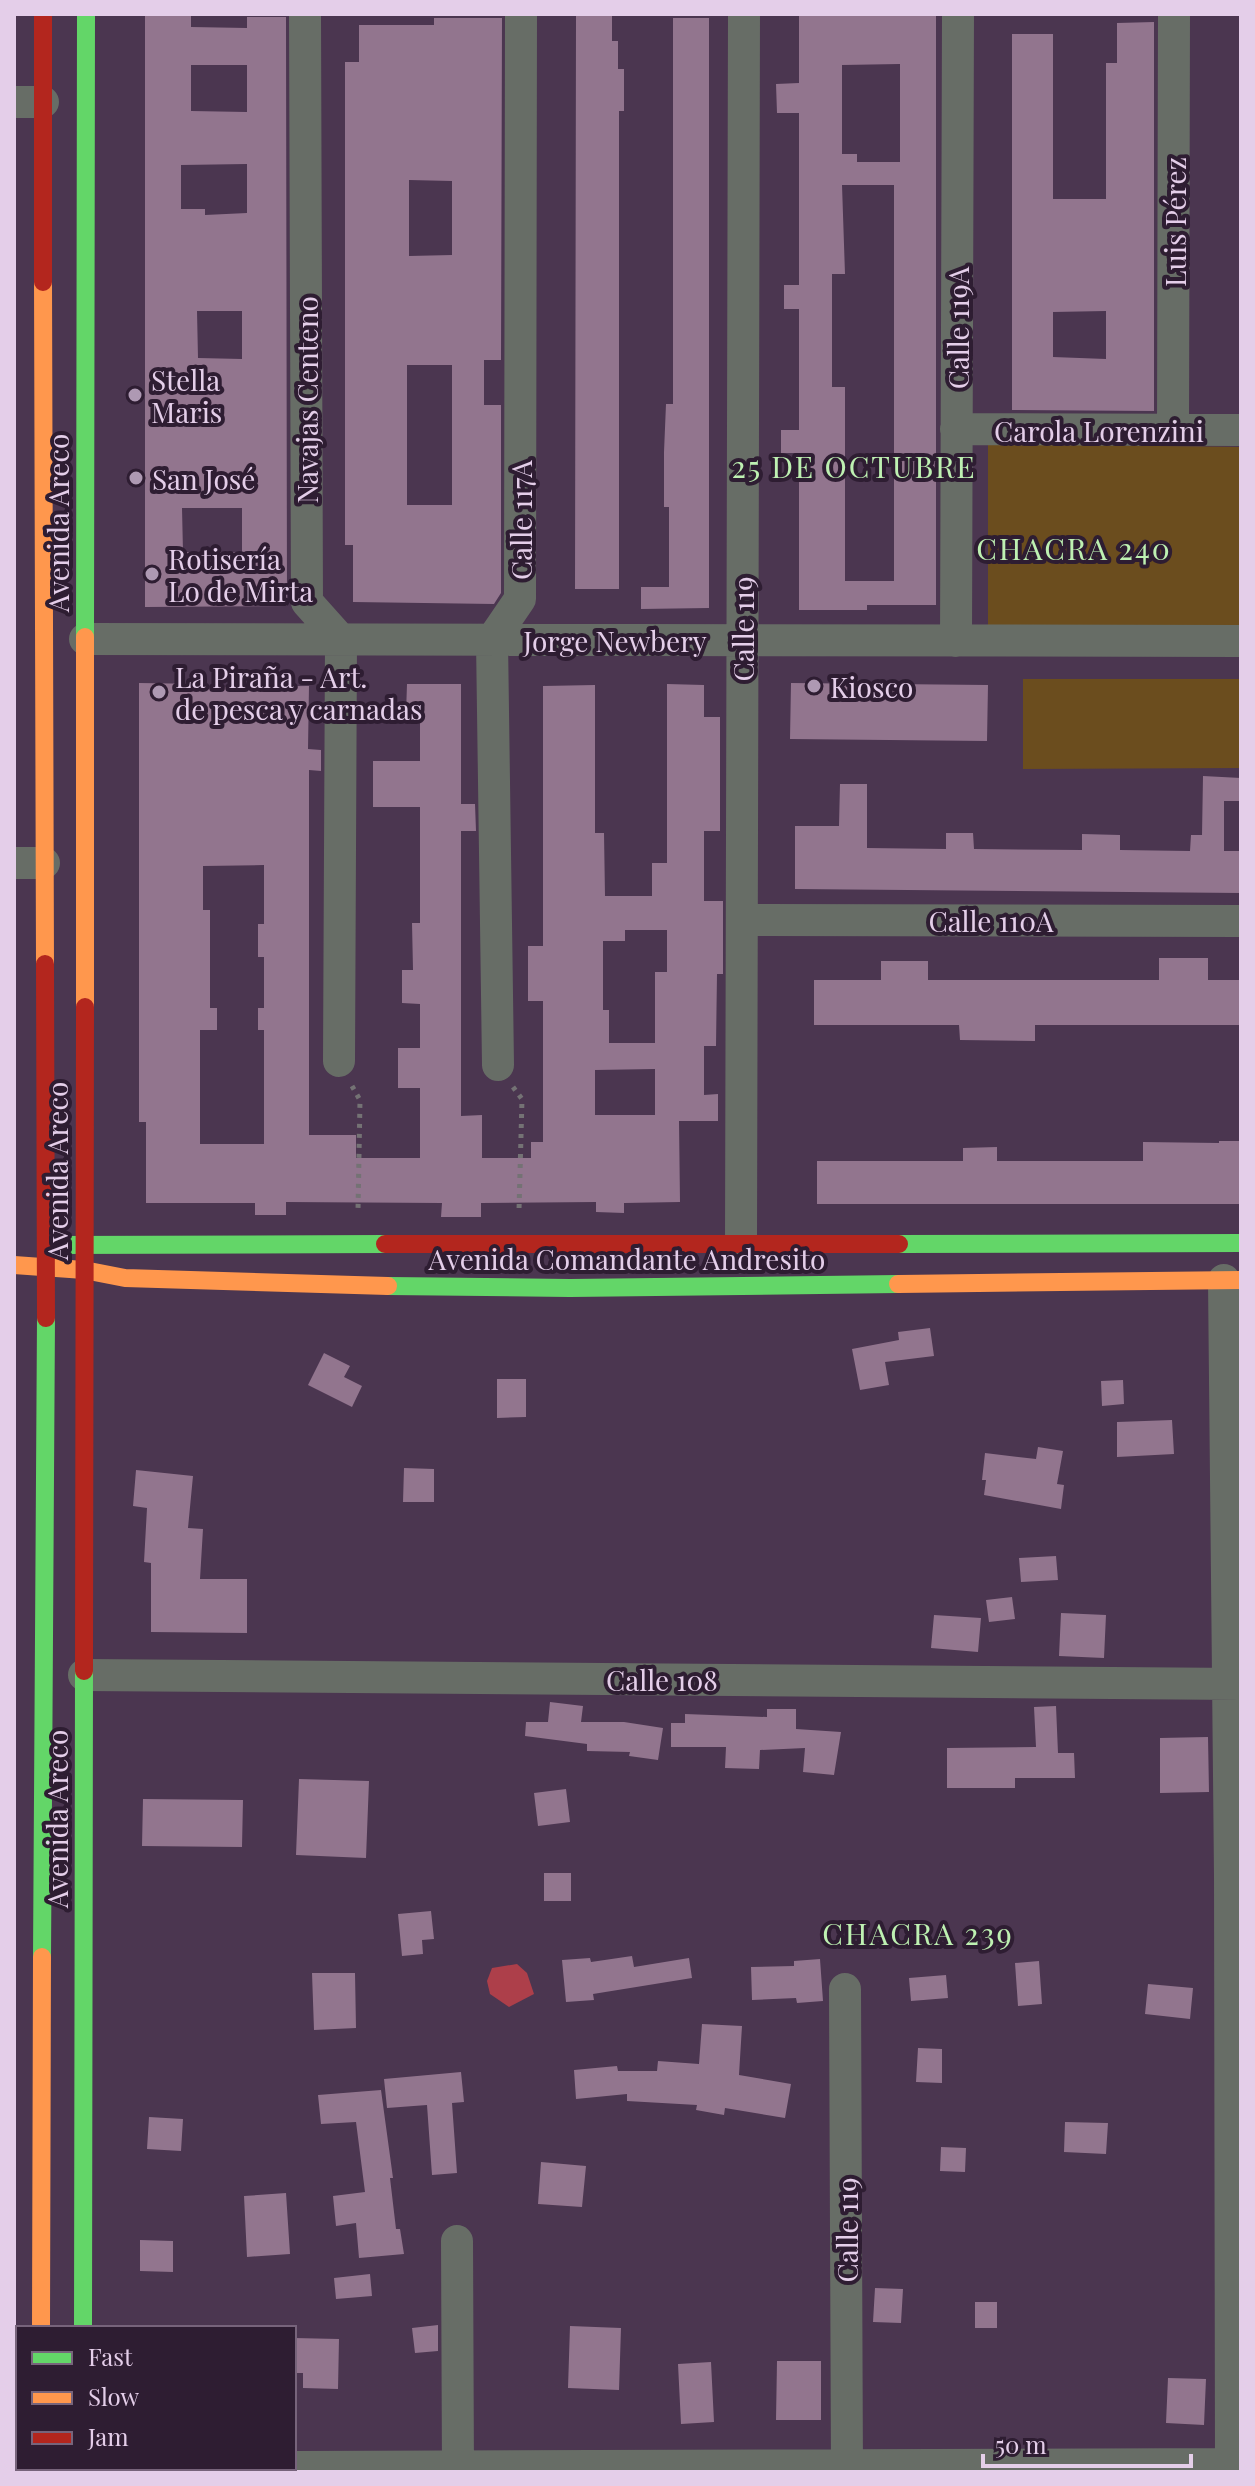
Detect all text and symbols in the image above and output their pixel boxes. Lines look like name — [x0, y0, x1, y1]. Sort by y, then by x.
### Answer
street label: Luis Pérez — [1156, 157, 1193, 287]
street label: Calle 119A — [939, 266, 976, 389]
street label: Navajas Centeno — [288, 296, 325, 504]
place label: Stella Maris — [151, 361, 222, 430]
marker: Stella Maris — [126, 386, 144, 404]
street label: Carola Lorenzini — [994, 412, 1204, 449]
street label: Avenida Areco — [39, 434, 76, 613]
district label: 25 DE OCTUBRE — [731, 446, 977, 486]
place label: San José — [152, 460, 255, 497]
street label: Calle 117A — [502, 460, 539, 580]
marker: San José — [127, 469, 145, 487]
district label: CHACRA 240 — [976, 528, 1172, 568]
place label: Rotisería Lo de Mirta — [168, 540, 313, 609]
marker: Rotisería Lo de Mirta — [143, 565, 161, 583]
street label: Calle 119 — [724, 576, 761, 682]
street label: Jorge Newbery — [522, 622, 707, 659]
place label: La Piraña - Art. de pesca y carnadas — [175, 658, 423, 727]
place label: Kiosco — [830, 668, 913, 705]
marker: Kiosco — [805, 677, 823, 695]
marker: La Piraña - Art. de pesca y carnadas — [150, 683, 168, 701]
street label: Calle 110A — [928, 902, 1054, 939]
street label: Avenida Areco — [38, 1082, 75, 1261]
street label: Avenida Comandante Andresito — [428, 1240, 825, 1277]
street label: Calle 108 — [606, 1661, 718, 1698]
street label: Avenida Areco — [38, 1730, 75, 1909]
district label: CHACRA 239 — [822, 1913, 1014, 1953]
street label: Calle 119 — [828, 2177, 865, 2283]
legend — [16, 2326, 296, 2470]
text: Fast — [88, 2340, 133, 2372]
text: Slow — [88, 2380, 140, 2412]
scale bar — [983, 2418, 1191, 2468]
text: Jam — [87, 2420, 129, 2452]
text: 50 m — [995, 2428, 1047, 2460]

